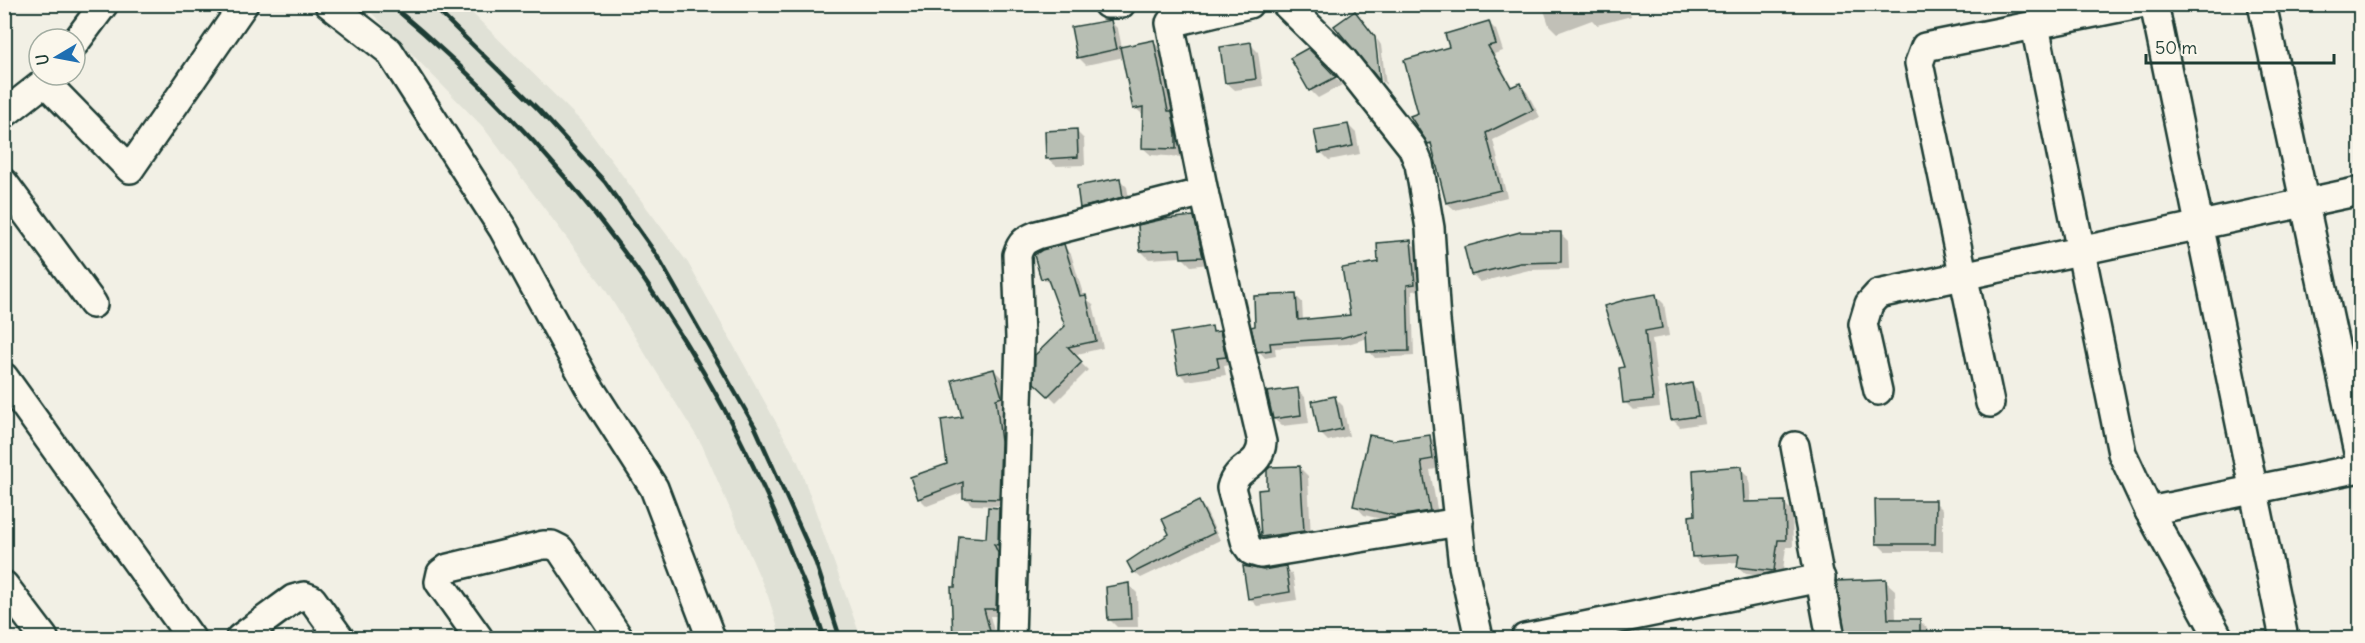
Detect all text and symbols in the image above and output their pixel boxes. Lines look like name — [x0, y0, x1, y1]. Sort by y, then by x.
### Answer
north arrow — [27, 27, 87, 87]
scale bar — [2146, 27, 2334, 65]
text: 50 m — [2155, 36, 2197, 59]
text: U — [31, 52, 53, 67]

